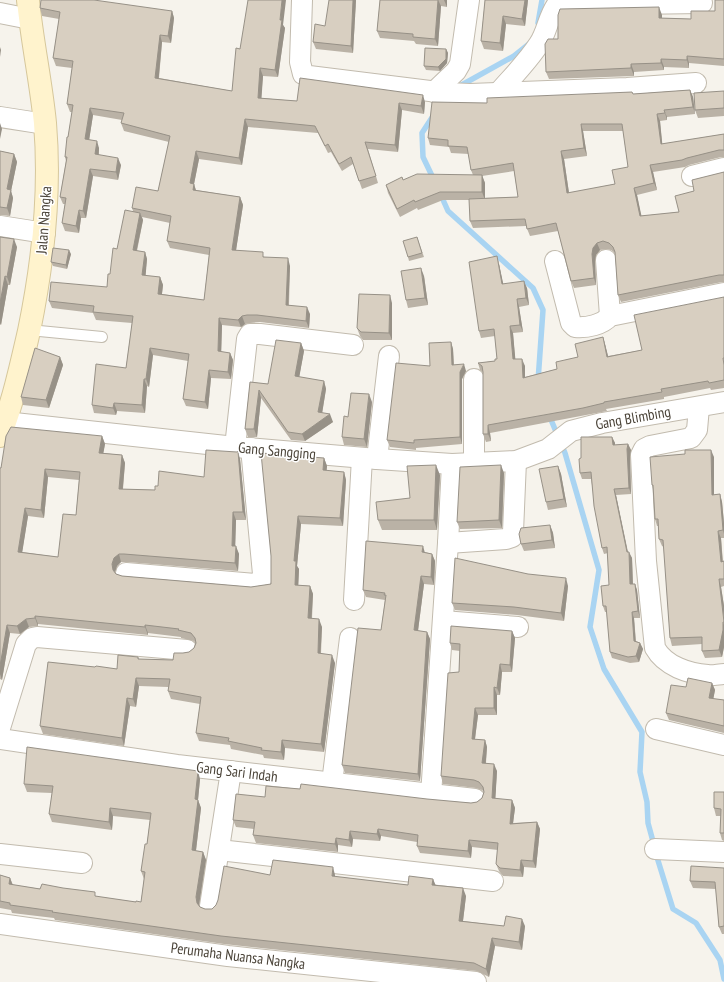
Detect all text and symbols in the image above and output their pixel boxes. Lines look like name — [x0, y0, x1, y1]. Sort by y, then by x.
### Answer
street label: Jalan Nangka — [32, 185, 55, 255]
street label: Gang Blimbing — [594, 402, 672, 433]
street label: Gang Sangging — [237, 438, 317, 463]
street label: Gang Sari Indah — [195, 757, 279, 786]
street label: Perumaha Nuansa Nangka — [170, 938, 306, 973]

